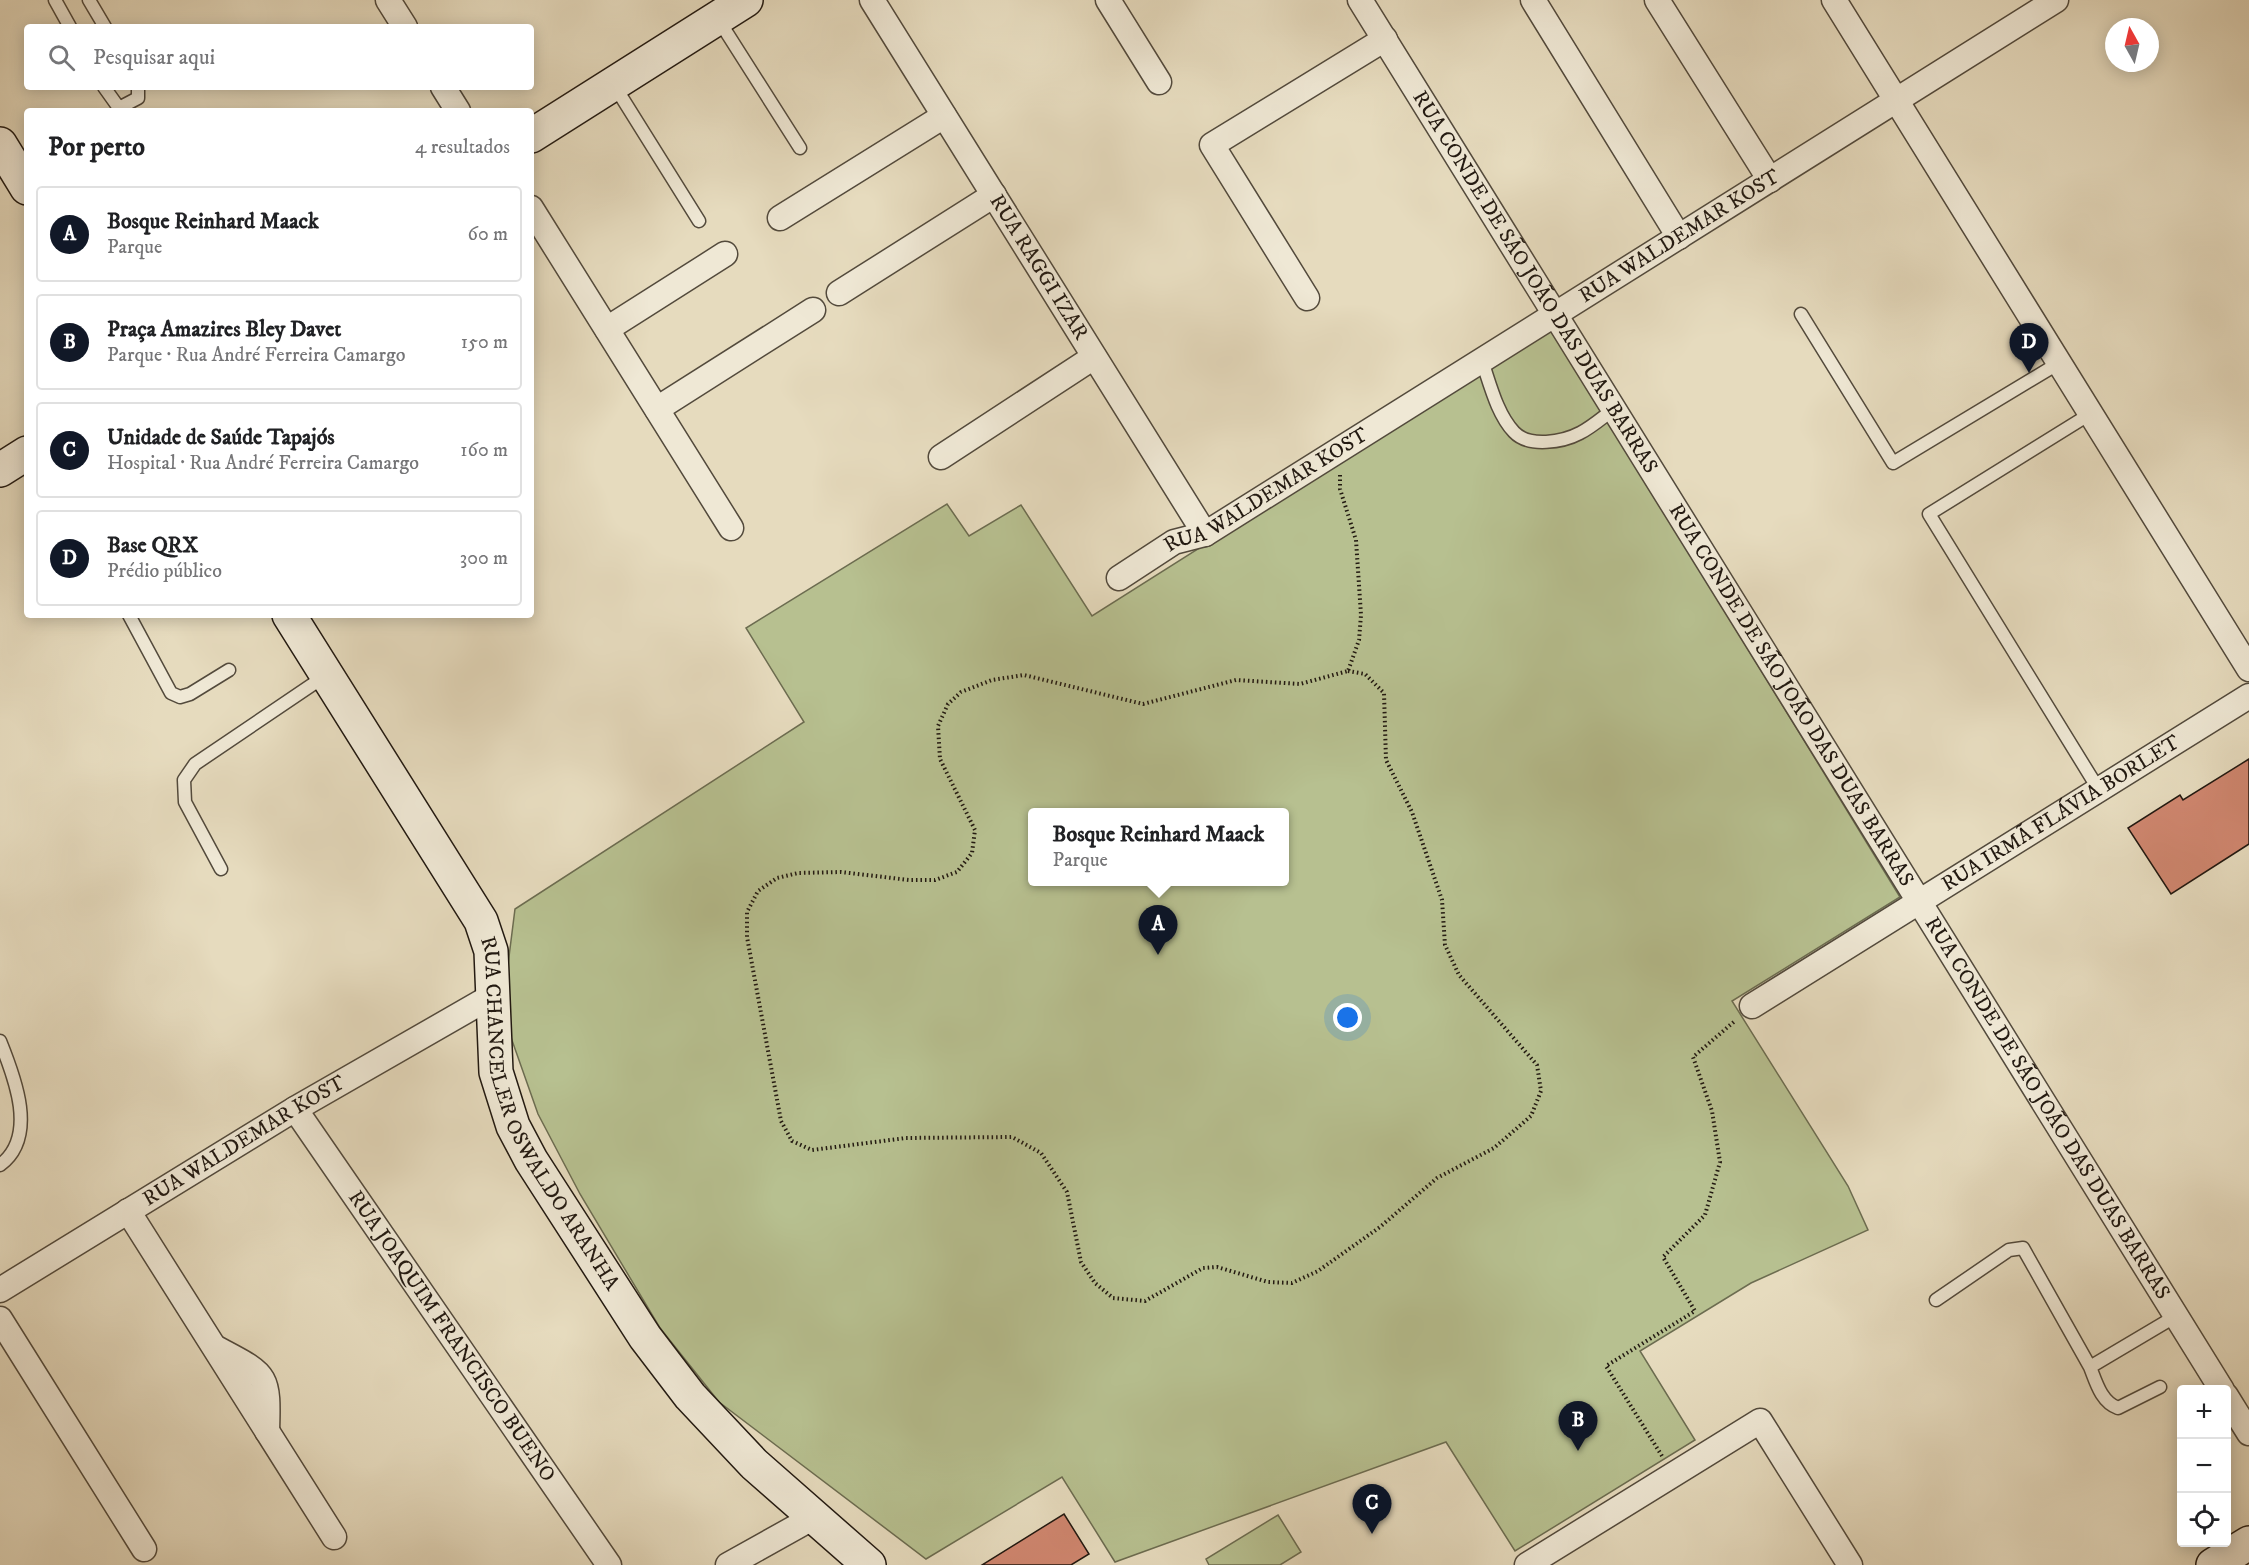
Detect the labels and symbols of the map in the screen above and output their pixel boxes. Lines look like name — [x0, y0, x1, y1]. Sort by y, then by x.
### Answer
north arrow — [2105, 18, 2159, 72]
street label: RUA CONDE DE SÃO JOÃO DAS DUAS BARRAS — [1407, 86, 1663, 478]
street label: RUA WALDEMAR KOST — [1574, 164, 1785, 309]
street label: RUA RAGGI IZAR — [984, 190, 1094, 345]
pin: D — [2010, 324, 2048, 373]
street label: RUA WALDEMAR KOST — [1159, 422, 1373, 558]
street label: RUA CONDE DE SÃO JOÃO DAS DUAS BARRAS — [1663, 499, 1919, 891]
street label: RUA IRMÃ FLÁVIA BORLET — [1937, 729, 2185, 897]
pin: A — [1138, 906, 1178, 955]
street label: RUA CONDE DE SÃO JOÃO DAS DUAS BARRAS — [1919, 912, 2176, 1304]
street label: RUA CHANCELER OSWALDO ARANHA — [474, 933, 625, 1296]
your location — [1333, 1003, 1362, 1032]
street label: RUA WALDEMAR KOST — [138, 1070, 350, 1212]
street label: RUA JOAQUIM FRANCISCO BUENO — [342, 1186, 561, 1487]
pin: B — [1558, 1402, 1598, 1451]
pin: C — [1352, 1484, 1392, 1534]

